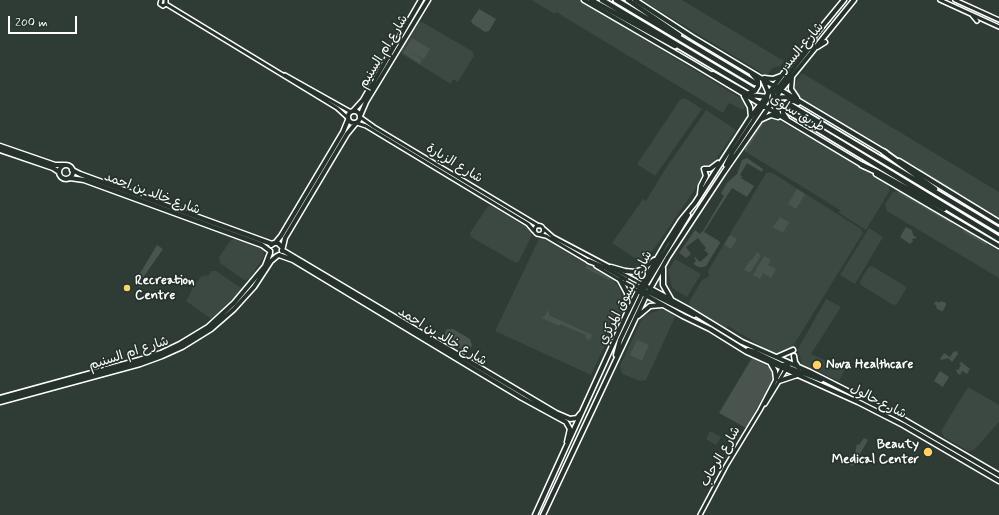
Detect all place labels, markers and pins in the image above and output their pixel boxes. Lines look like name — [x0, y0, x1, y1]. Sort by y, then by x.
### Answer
place label: Recreation Centre — [135, 273, 195, 304]
marker: Recreation Centre — [122, 283, 132, 293]
place label: Nova Healthcare — [826, 357, 913, 373]
marker: Nova Healthcare — [811, 359, 823, 371]
place label: Beauty Medical Center — [832, 437, 919, 468]
marker: Beauty Medical Center — [922, 446, 934, 458]

